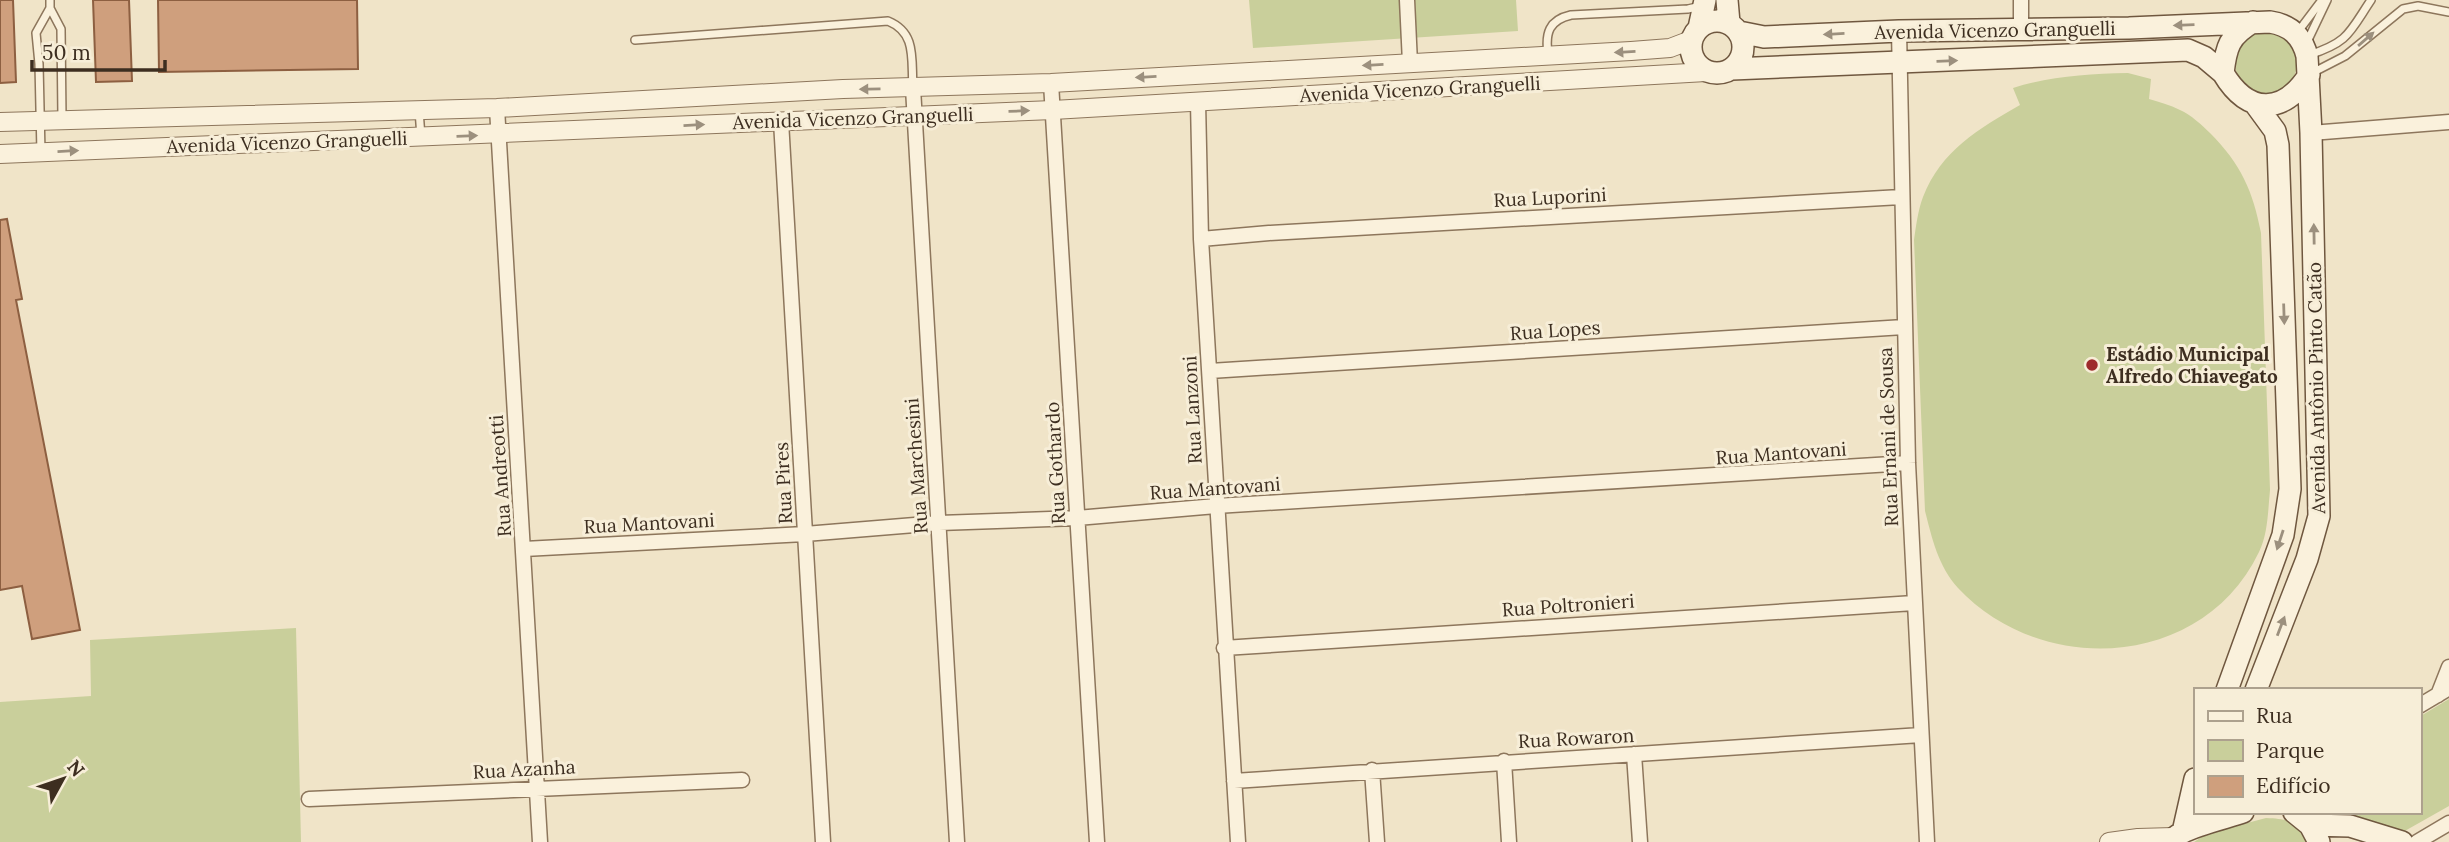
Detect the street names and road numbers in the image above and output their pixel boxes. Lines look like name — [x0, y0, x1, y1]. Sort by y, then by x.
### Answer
street label: Avenida Vicenzo Granguelli — [1873, 16, 2116, 44]
street label: Avenida Vicenzo Granguelli — [1298, 71, 1541, 107]
street label: Avenida Vicenzo Granguelli — [731, 102, 974, 134]
street label: Avenida Vicenzo Granguelli — [165, 126, 408, 158]
street label: Rua Luporini — [1493, 182, 1607, 212]
street label: Avenida Antônio Pinto Catão — [2302, 262, 2330, 515]
street label: Rua Lopes — [1509, 315, 1601, 345]
street label: Rua Ernani de Sousa — [1873, 347, 1903, 527]
street label: Rua Lanzoni — [1177, 355, 1207, 465]
street label: Rua Marchesini — [899, 397, 933, 535]
street label: Rua Gothardo — [1040, 401, 1070, 525]
street label: Rua Andreotti — [484, 414, 516, 538]
street label: Rua Mantovani — [1715, 436, 1847, 470]
street label: Rua Pires — [769, 441, 797, 525]
street label: Rua Mantovani — [1149, 471, 1281, 505]
street label: Rua Mantovani — [583, 508, 715, 538]
street label: Rua Poltronieri — [1501, 588, 1635, 622]
street label: Rua Rowaron — [1517, 723, 1635, 753]
street label: Rua Azanha — [472, 754, 576, 784]

